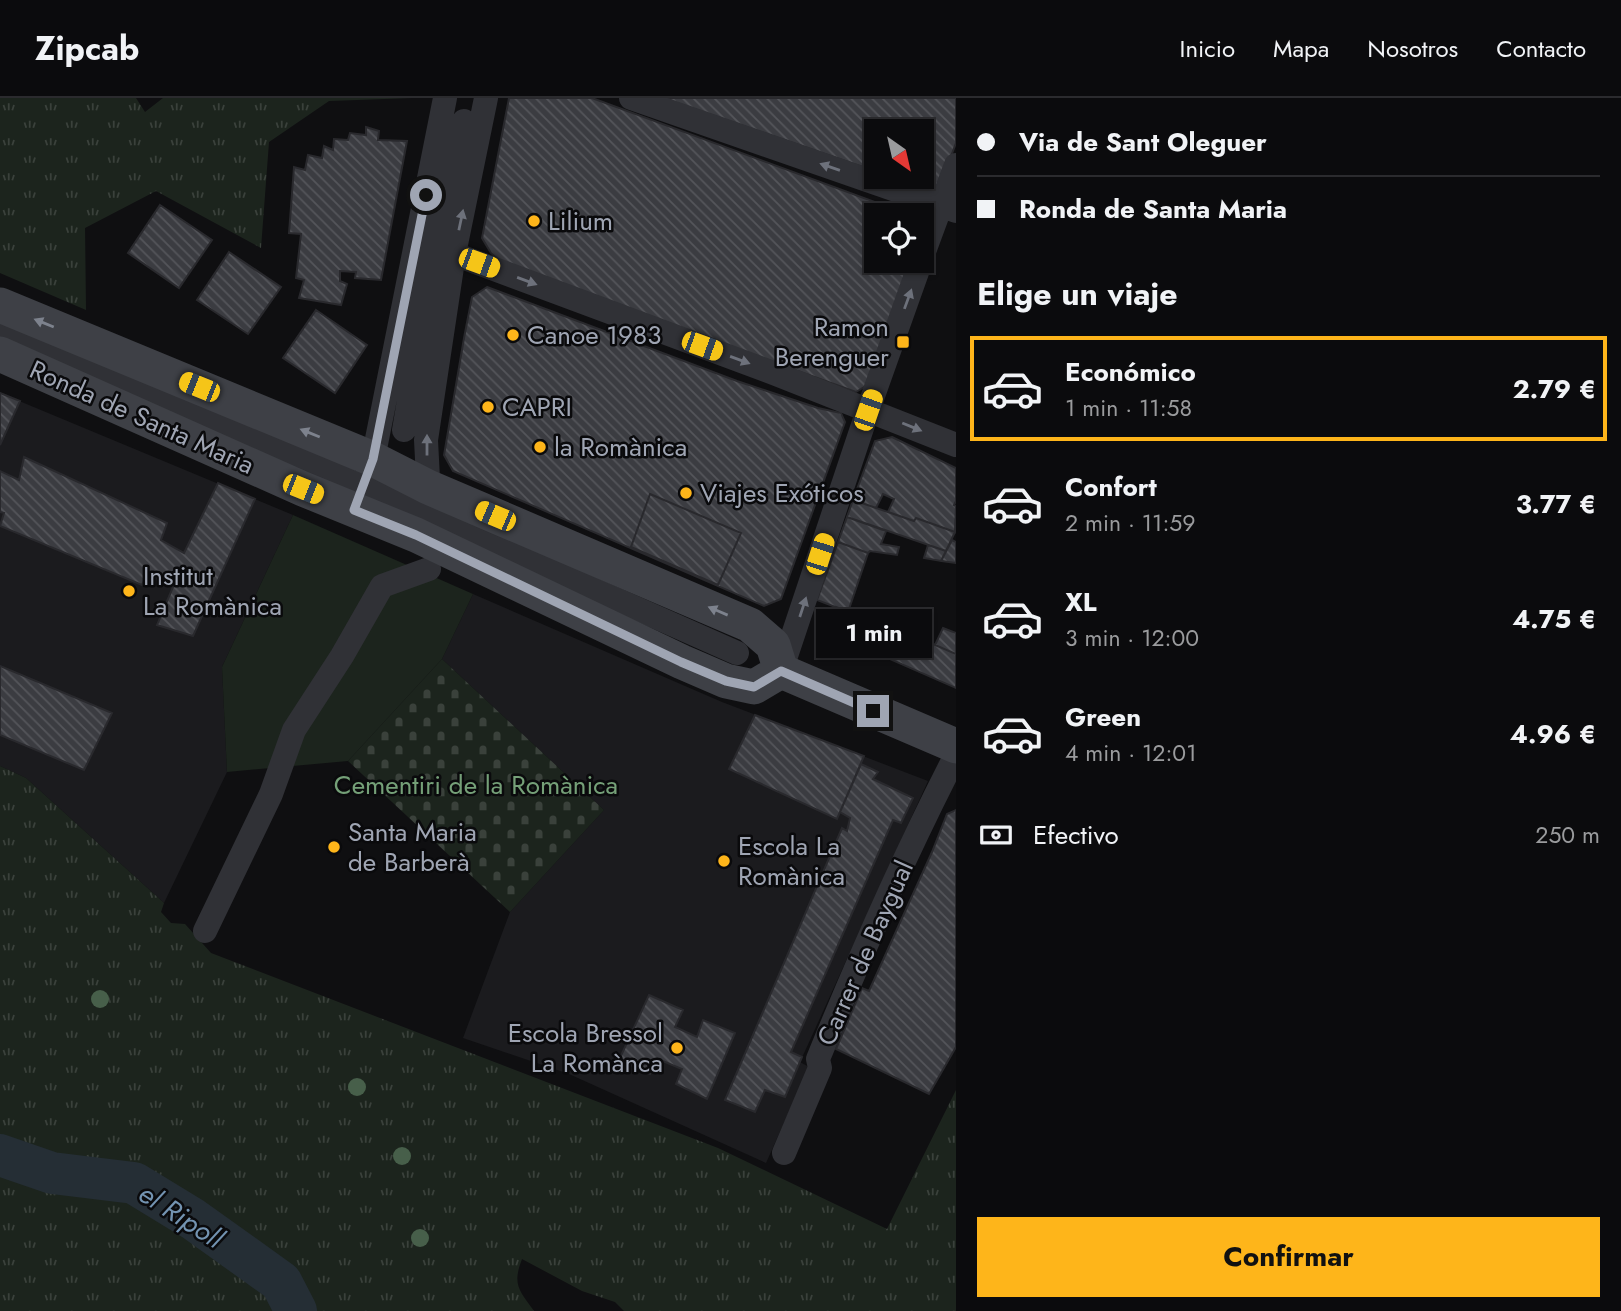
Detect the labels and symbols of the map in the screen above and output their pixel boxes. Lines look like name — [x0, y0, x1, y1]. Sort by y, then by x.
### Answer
north arrow — [864, 119, 934, 189]
one-way arrow — [819, 161, 840, 172]
route start — [410, 179, 442, 211]
place label: Lilium — [548, 202, 613, 240]
one-way arrow — [456, 209, 467, 231]
marker: Lilium — [526, 213, 542, 229]
car — [456, 246, 503, 280]
one-way arrow — [516, 276, 537, 287]
one-way arrow — [902, 288, 913, 309]
place label: Ramon Berenguer — [775, 308, 889, 376]
place label: Canoe 1983 — [527, 316, 661, 354]
one-way arrow — [33, 317, 54, 328]
marker: Canoe 1983 — [505, 327, 521, 343]
car — [679, 329, 726, 363]
marker: Ramon Berenguer — [895, 334, 911, 350]
street label: Ronda de Santa Maria — [24, 350, 260, 484]
one-way arrow — [730, 355, 751, 366]
car — [176, 369, 223, 405]
car — [852, 387, 885, 433]
place label: CAPRI — [502, 388, 572, 426]
marker: CAPRI — [480, 399, 496, 415]
one-way arrow — [902, 422, 923, 433]
one-way arrow — [300, 427, 320, 439]
place label: la Romànica — [554, 428, 687, 466]
one-way arrow — [421, 433, 433, 455]
marker: la Romànica — [532, 439, 548, 455]
car — [280, 471, 327, 507]
place label: Viajes Exóticos — [700, 474, 864, 512]
marker: Viajes Exóticos — [678, 485, 694, 501]
car — [472, 498, 519, 534]
car — [804, 531, 837, 577]
place label: Institut La Romànica — [143, 557, 282, 625]
marker: Institut La Romànica — [121, 583, 137, 599]
one-way arrow — [798, 596, 808, 617]
one-way arrow — [707, 606, 728, 617]
callout: 1 min — [815, 610, 931, 658]
route end — [857, 695, 889, 727]
park label: Cementiri de la Romànica — [334, 766, 618, 804]
place label: Santa Maria de Barberà — [348, 813, 477, 881]
place label: Escola La Romànica — [738, 827, 845, 895]
marker: Santa Maria de Barberà — [326, 839, 342, 855]
marker: Escola La Romànica — [716, 853, 732, 869]
street label: Carrer de Baygual — [807, 854, 923, 1052]
place label: Escola Bressol La Romànca — [508, 1014, 663, 1082]
marker: Escola Bressol La Romànca — [669, 1040, 685, 1056]
water label: el Ripoll — [131, 1173, 233, 1260]

